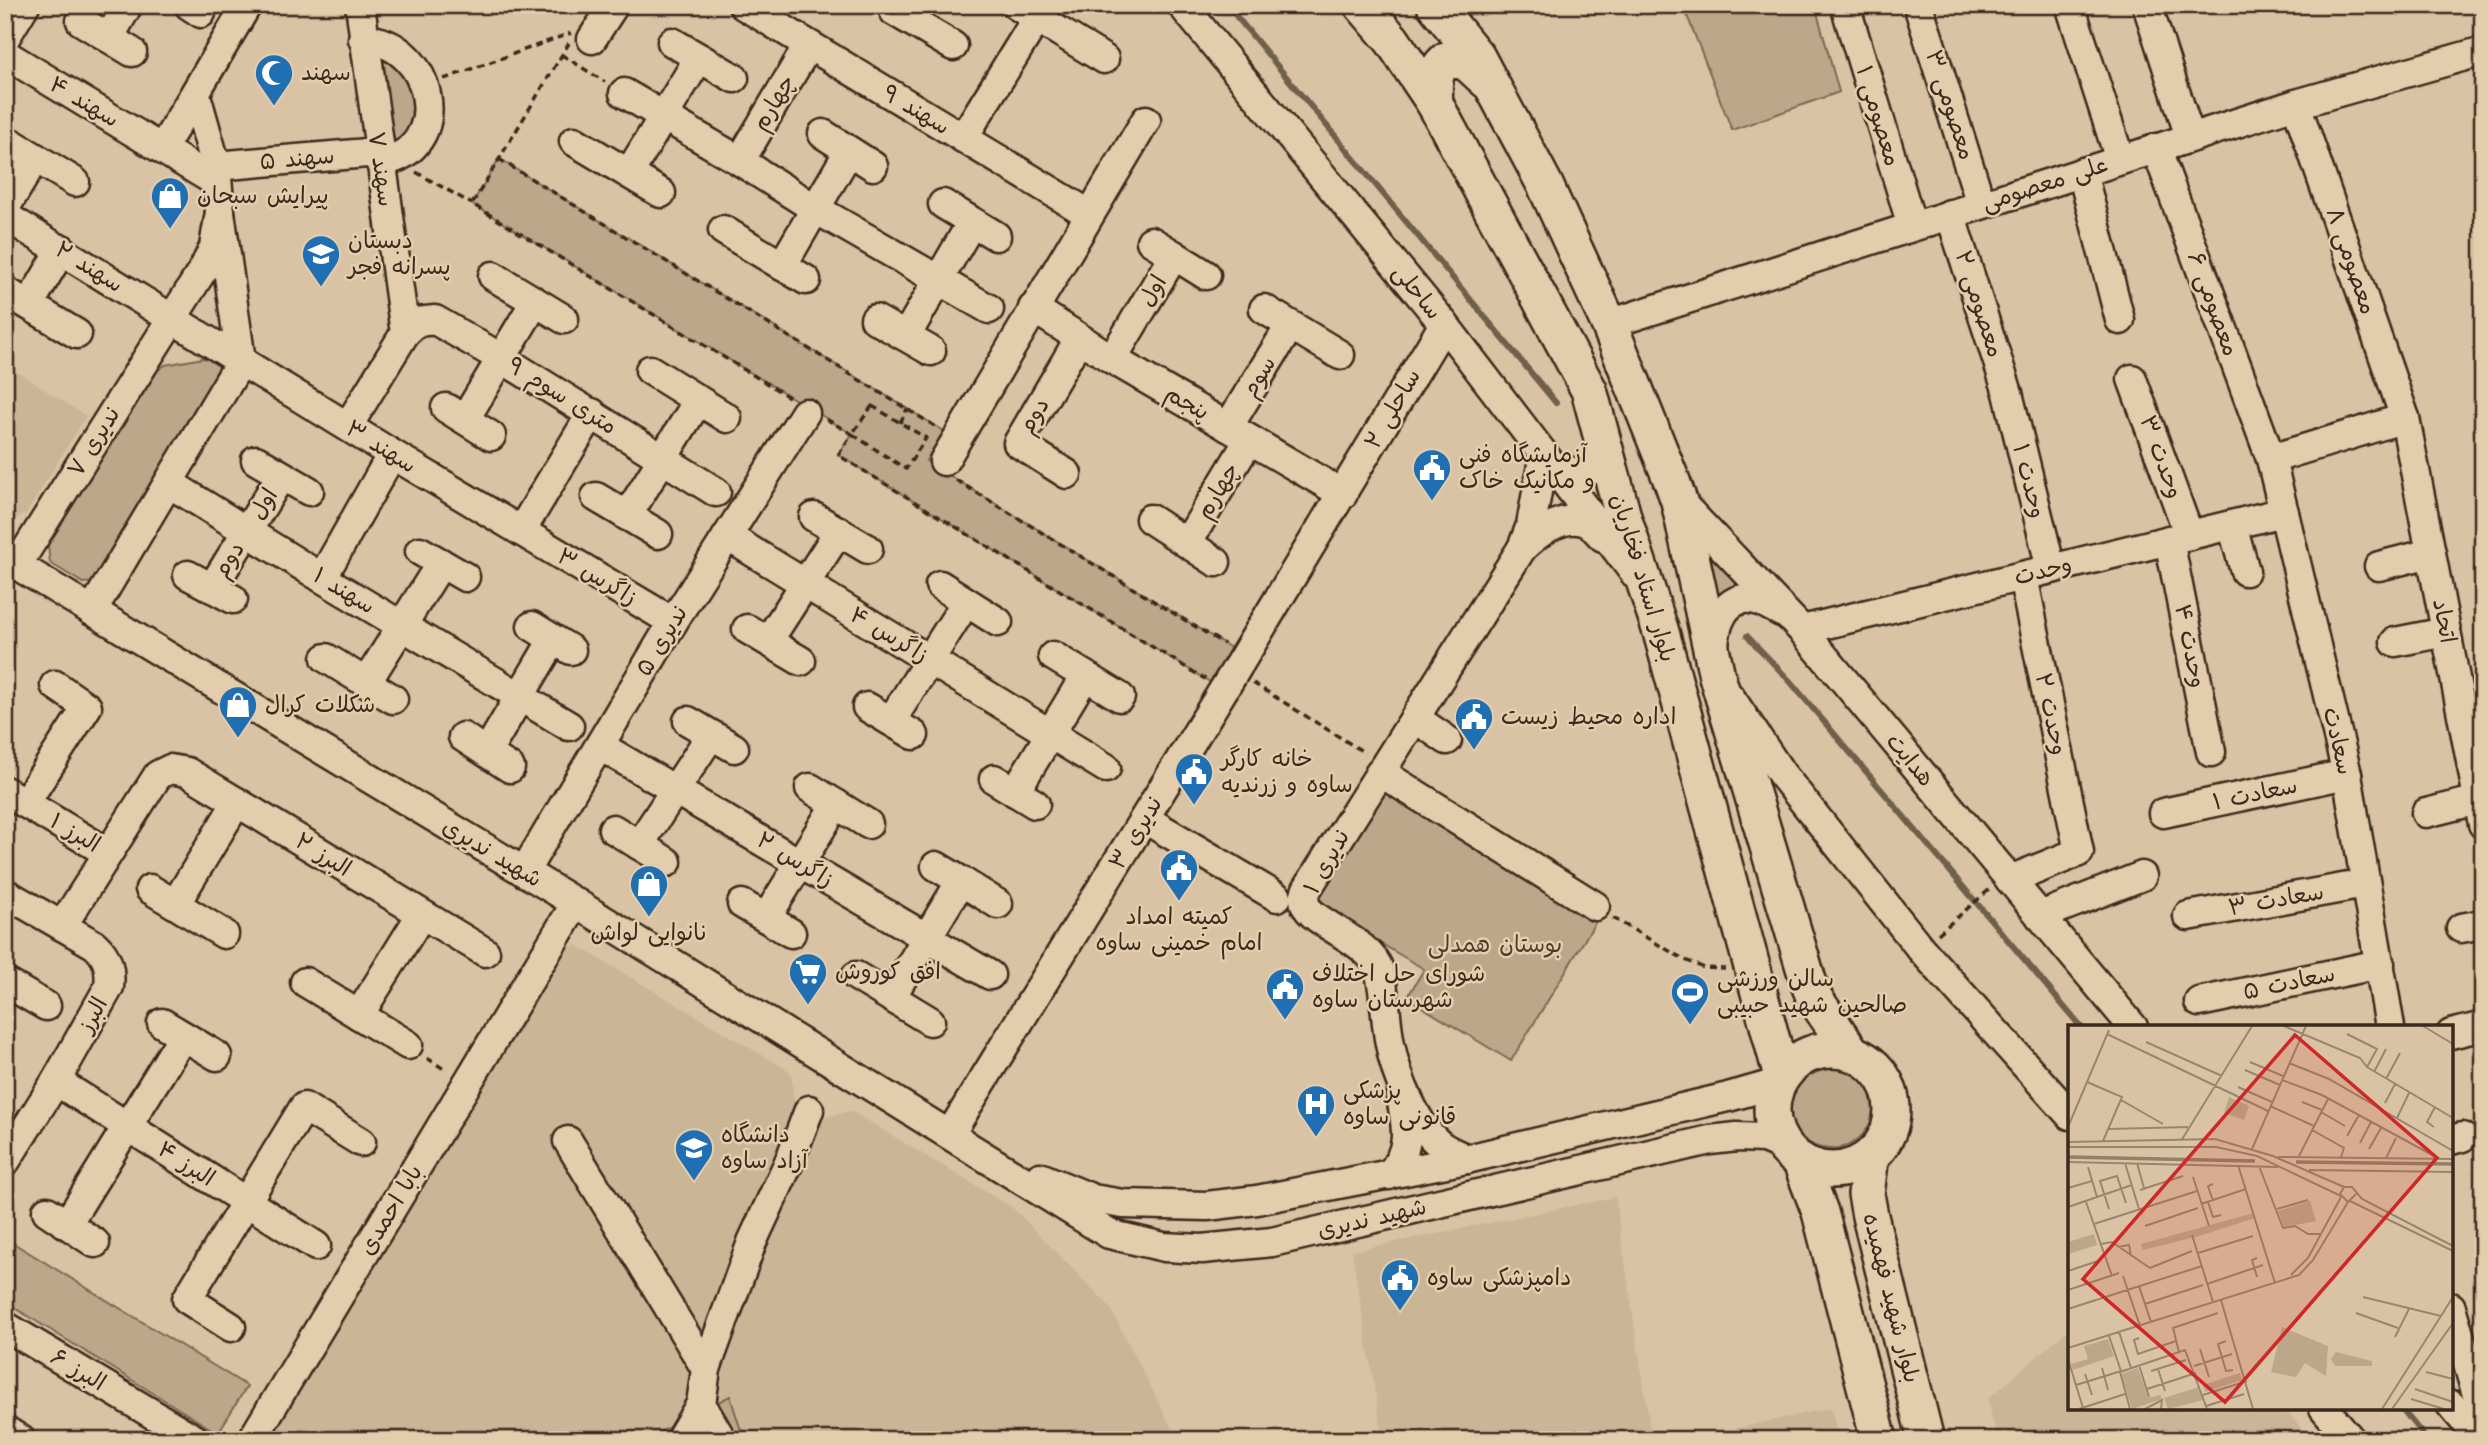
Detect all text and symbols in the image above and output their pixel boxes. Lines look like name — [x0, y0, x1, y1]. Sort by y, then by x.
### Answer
street label: معصومی ۳ — [1917, 46, 1983, 164]
mosque icon: سهند — [253, 52, 295, 107]
place label: سهند — [301, 57, 351, 89]
street label: معصومی ۱ — [1848, 62, 1908, 170]
street label: سهند ۴ — [43, 69, 125, 135]
street label: چهارم — [745, 69, 804, 138]
street label: سهند ۹ — [876, 77, 956, 143]
street label: سهند ۷ — [360, 129, 402, 209]
street label: سهند ۵ — [258, 140, 336, 178]
street label: علی معصومی — [1978, 149, 2112, 219]
shop icon: پیرایش سبحان — [149, 175, 191, 230]
place label: پیرایش سبحان — [197, 180, 329, 212]
street label: معصومی ۸ — [2318, 203, 2384, 319]
place label: دبستان پسرانه فجر — [346, 225, 451, 283]
school or university icon: دبستان پسرانه فجر — [300, 233, 342, 288]
street label: سهند ۲ — [49, 234, 129, 300]
street label: معصومی ۲ — [1947, 246, 2011, 362]
street label: معصومی ۶ — [2179, 247, 2247, 361]
street label: ساحلی — [1385, 257, 1449, 327]
street label: اول — [1131, 269, 1175, 313]
street label: ۹ متری سوم — [501, 350, 623, 442]
street label: سوم — [1234, 350, 1284, 404]
street label: ساحلی ۲ — [1357, 363, 1429, 455]
street label: پنجم — [1158, 378, 1215, 429]
street label: دوم — [1011, 392, 1058, 441]
street label: ندیری ۷ — [60, 401, 128, 483]
street label: وحدت ۳ — [2131, 411, 2191, 503]
street label: سهند ۳ — [339, 413, 423, 481]
place label: آزمایشگاه فنی و مکانیک خاک — [1459, 439, 1595, 497]
street label: وحدت ۱ — [2004, 440, 2054, 522]
public building icon: آزمایشگاه فنی و مکانیک خاک — [1411, 447, 1453, 502]
street label: چهارم — [1189, 457, 1248, 526]
street label: اول — [242, 482, 286, 526]
street label: بلوار استاد فخاریان — [1602, 490, 1684, 666]
street label: دوم — [206, 536, 253, 585]
street label: زاگرس ۳ — [551, 541, 643, 613]
street label: وحدت — [2011, 548, 2075, 594]
street label: سهند ۱ — [307, 560, 381, 622]
street label: اتحاد — [2424, 596, 2464, 646]
street label: زاگرس ۴ — [844, 599, 934, 671]
street label: ندیری ۵ — [628, 600, 696, 682]
street label: وحدت ۴ — [2166, 601, 2214, 691]
street label: وحدت ۲ — [2027, 670, 2075, 758]
shop icon: شکلات کرال — [217, 684, 259, 739]
place label: شکلات کرال — [265, 689, 375, 721]
public building icon: اداره محیط زیست — [1453, 696, 1495, 751]
place label: اداره محیط زیست — [1501, 701, 1676, 733]
street label: سعادت — [2315, 704, 2361, 778]
street label: هدایت — [1878, 727, 1942, 793]
place label: خانه کارگر ساوه و زرندیه — [1219, 743, 1353, 801]
public building icon: خانه کارگر ساوه و زرندیه — [1173, 751, 1215, 806]
street label: سعادت ۱ — [2210, 769, 2300, 819]
street label: ندیری ۳ — [1102, 790, 1170, 876]
street label: البرز ۱ — [44, 805, 106, 861]
street label: شهید ندیری — [436, 811, 548, 895]
street label: زاگرس ۲ — [750, 824, 840, 896]
street label: ندیری ۱ — [1296, 824, 1358, 900]
street label: البرز ۲ — [289, 825, 357, 885]
public building icon: کمیته امداد امام خمینی ساوه — [1158, 847, 1200, 902]
shop icon: نانوایی لواش — [628, 863, 670, 918]
street label: سعادت ۳ — [2226, 876, 2326, 924]
place label: کمیته امداد امام خمینی ساوه — [1096, 901, 1262, 960]
place label: نانوایی لواش — [590, 917, 708, 949]
park label: بوستان همدلی — [1428, 929, 1562, 961]
supermarket icon: افق کوروش — [787, 951, 829, 1006]
place label: افق کوروش — [835, 956, 941, 988]
place label: شورای حل اختلاف شهرستان ساوه — [1312, 958, 1485, 1016]
street label: سعادت ۵ — [2240, 958, 2338, 1008]
place label: سالن ورزشی صالحین شهید حبیبی — [1717, 963, 1907, 1021]
public building icon: شورای حل اختلاف شهرستان ساوه — [1264, 966, 1306, 1021]
sports icon: سالن ورزشی صالحین شهید حبیبی — [1669, 971, 1711, 1026]
street label: البرز — [69, 991, 116, 1040]
inset map — [2068, 1025, 2453, 1410]
place label: پزشکی قانونی ساوه — [1343, 1075, 1456, 1133]
hospital icon: پزشکی قانونی ساوه — [1295, 1083, 1337, 1138]
place label: دانشگاه آزاد ساوه — [721, 1119, 809, 1177]
school or university icon: دانشگاه آزاد ساوه — [673, 1127, 715, 1182]
street label: البرز ۴ — [151, 1134, 221, 1194]
street label: بابا احمدی — [351, 1159, 431, 1261]
street label: شهید ندیری — [1314, 1191, 1430, 1247]
street label: بلوار شهید فهمیده — [1854, 1210, 1928, 1386]
public building icon: دامپزشکی ساوه — [1379, 1257, 1421, 1312]
place label: دامپزشکی ساوه — [1427, 1262, 1571, 1294]
street label: البرز ۶ — [44, 1341, 112, 1399]

